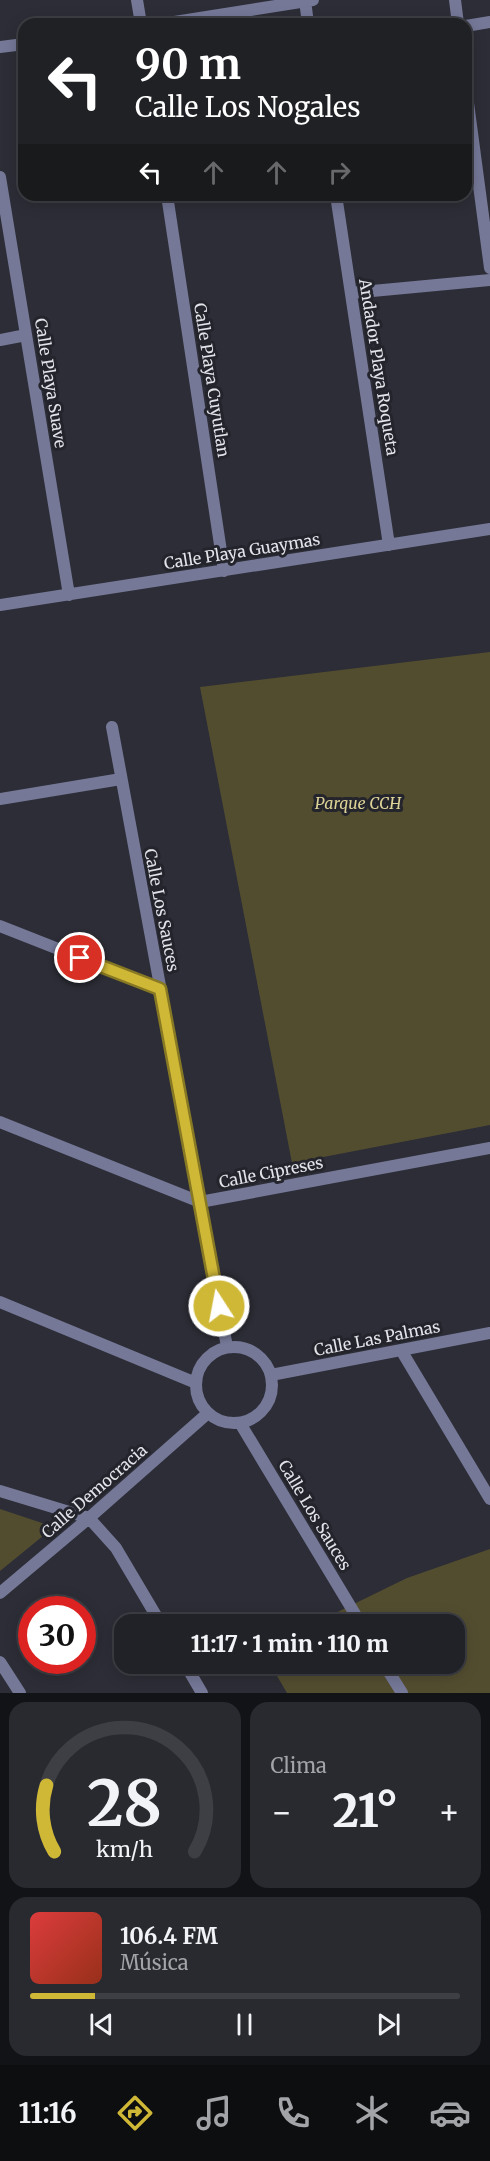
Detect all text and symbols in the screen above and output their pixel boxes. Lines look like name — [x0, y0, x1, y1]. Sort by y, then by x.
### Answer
text: 90 m — [135, 38, 241, 90]
icon: left — [36, 42, 114, 120]
text: Calle Los Nogales — [135, 90, 361, 124]
icon: left — [134, 156, 167, 189]
icon: ahead — [197, 156, 230, 189]
icon: ahead — [260, 156, 293, 189]
icon: right — [323, 156, 356, 189]
street label: Andador Playa Roqueta — [355, 276, 403, 457]
street label: Calle Playa Cuyutlan — [190, 301, 234, 459]
street label: Calle Playa Suave — [31, 317, 71, 449]
street label: Calle Playa Guaymas — [163, 529, 322, 573]
park label: Parque CCH — [315, 793, 402, 813]
street label: Calle Los Sauces — [140, 847, 184, 973]
pin — [54, 932, 105, 983]
icon: arrive — [63, 941, 96, 974]
street label: Calle Cipreses — [217, 1152, 325, 1192]
position arrow — [187, 1274, 251, 1338]
street label: Calle Las Palmas — [312, 1316, 442, 1360]
street label: Calle Democracia — [37, 1440, 151, 1542]
street label: Calle Los Sauces — [274, 1456, 356, 1574]
speed limit sign: 30 — [18, 1596, 96, 1674]
text: 11:17 · 1 min · 110 m — [191, 1630, 388, 1658]
text: Clima — [271, 1753, 327, 1778]
text: 28 — [87, 1765, 162, 1843]
text: 21° — [332, 1783, 398, 1839]
text: − — [271, 1792, 293, 1833]
text: + — [438, 1792, 460, 1833]
text: km/h — [96, 1836, 153, 1863]
text: 106.4 FM — [120, 1922, 218, 1950]
text: Música — [120, 1950, 189, 1975]
icon: previous — [85, 2008, 118, 2041]
icon: pause — [228, 2008, 261, 2041]
icon: next — [372, 2008, 405, 2041]
icon: directions — [114, 2092, 156, 2134]
icon: music — [193, 2092, 235, 2134]
icon: phone — [272, 2092, 314, 2134]
icon: climate — [351, 2092, 393, 2134]
icon: car — [429, 2092, 471, 2134]
text: 11:16 — [18, 2096, 77, 2130]

